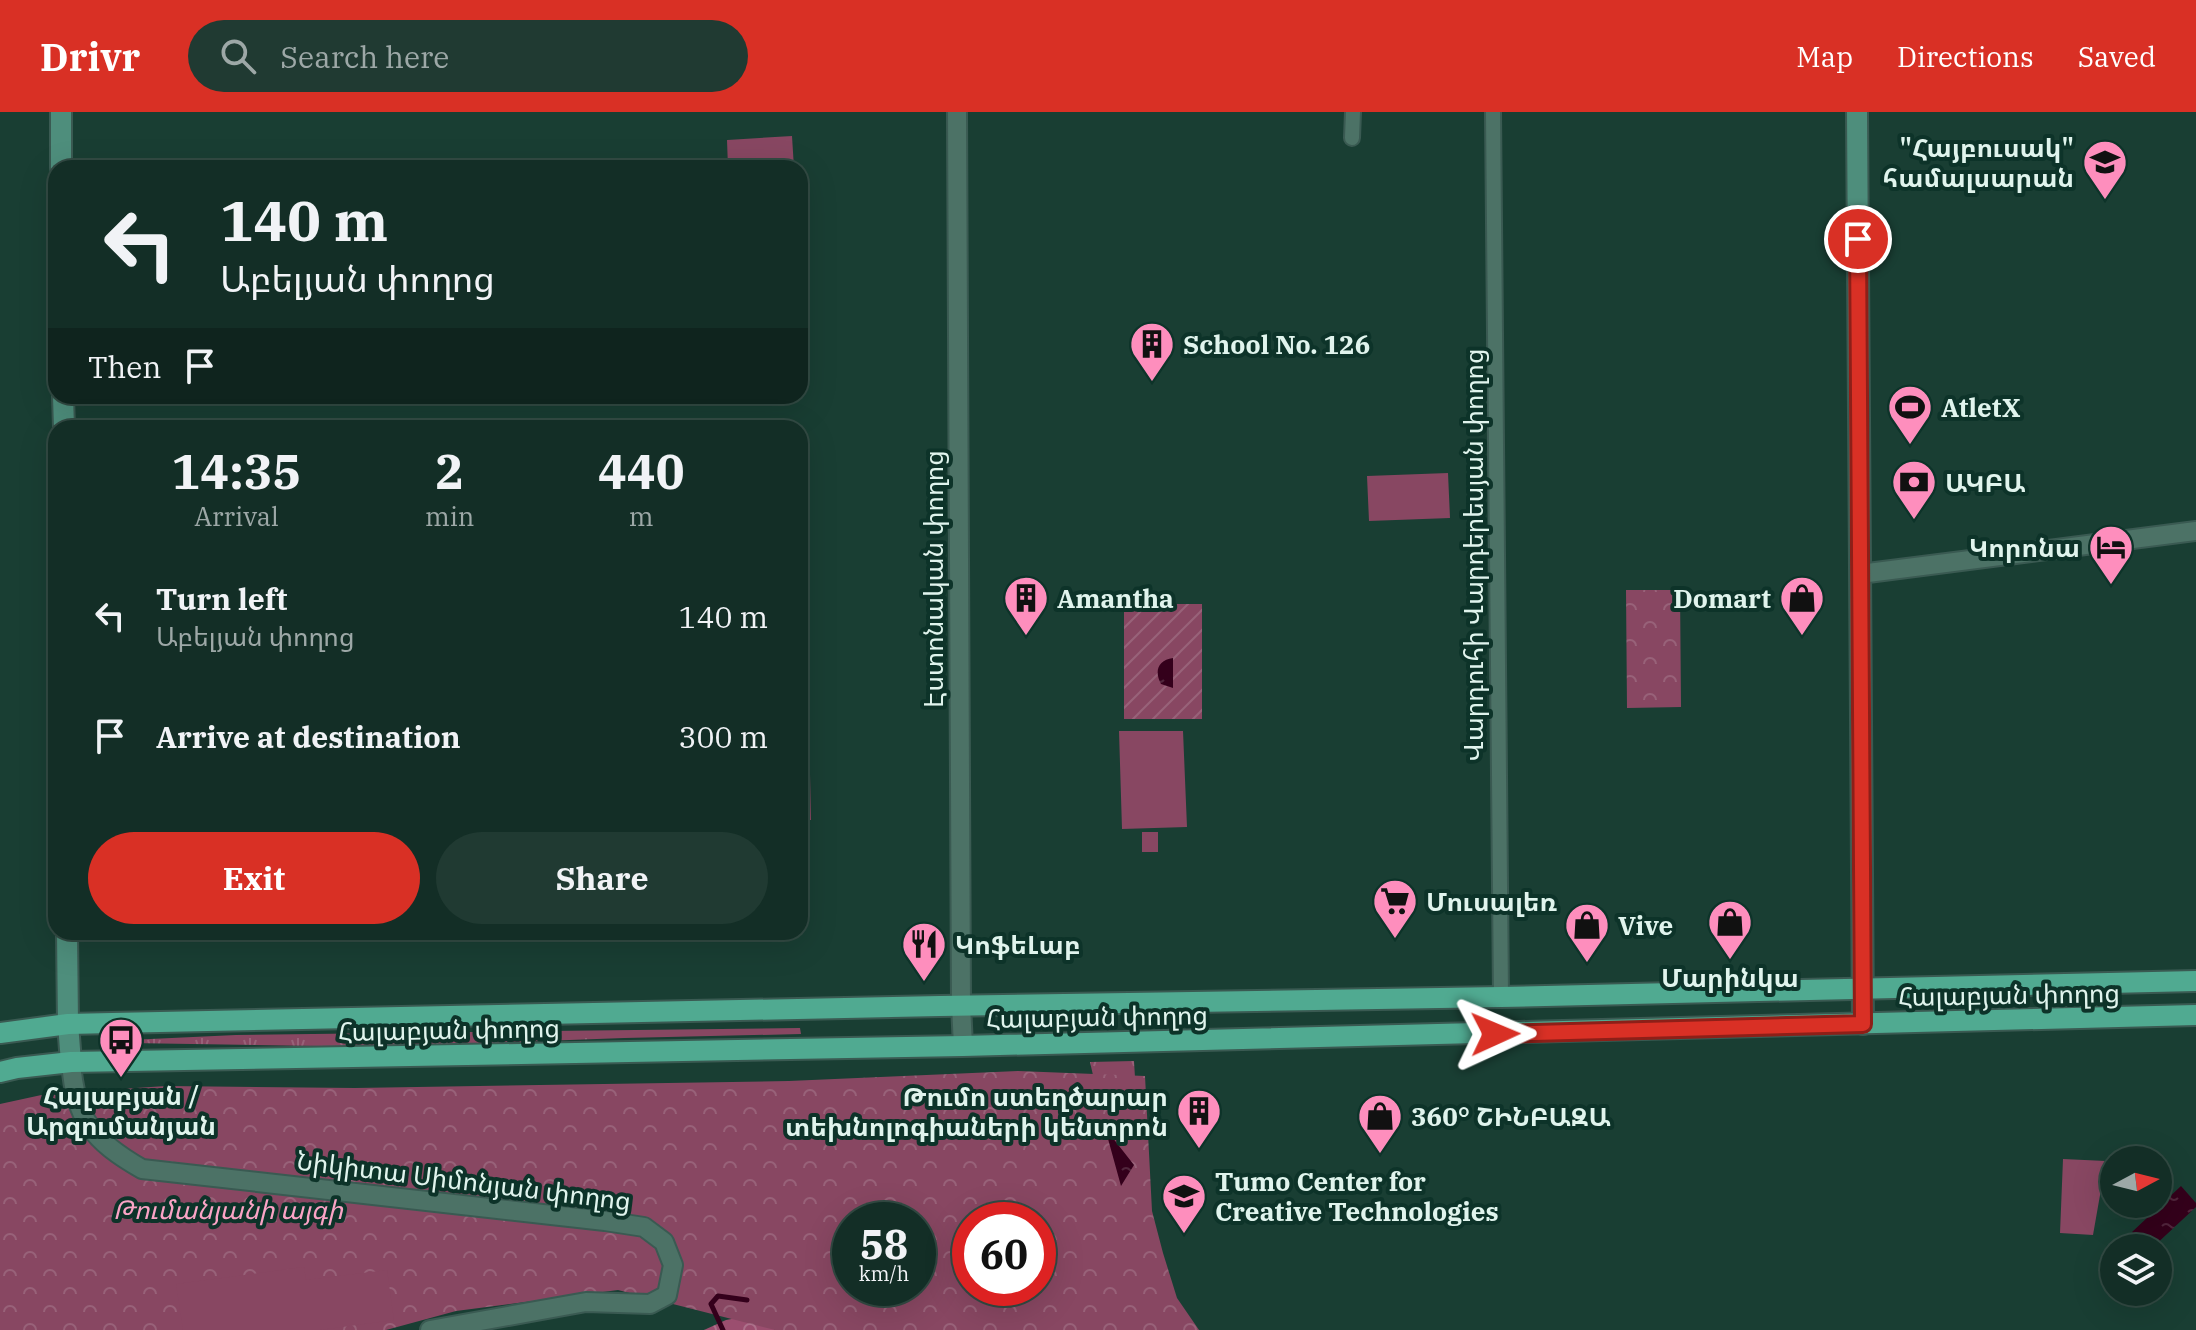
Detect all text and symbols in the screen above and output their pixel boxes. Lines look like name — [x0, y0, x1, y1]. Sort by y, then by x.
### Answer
search box — [188, 20, 748, 92]
text: Drivr — [40, 32, 140, 81]
icon: search — [216, 34, 260, 78]
text: Search here — [280, 37, 449, 76]
text: Map — [1796, 38, 1853, 75]
text: Directions — [1897, 38, 2034, 75]
text: Saved — [2078, 38, 2156, 75]
place label: "Հայբուսակ" համալսարան — [1883, 130, 2074, 194]
school or university icon: "Հայբուսակ" համալսարան — [2081, 138, 2129, 201]
text: 140 m — [220, 184, 388, 256]
icon: left — [88, 192, 192, 296]
pin — [1824, 205, 1892, 273]
icon: arrive — [1836, 217, 1880, 261]
text: Աբելյան փողոց — [220, 255, 495, 302]
building icon: School No. 126 — [1128, 320, 1176, 383]
place label: School No. 126 — [1183, 327, 1370, 361]
icon: arrive — [178, 344, 222, 388]
text: Then — [88, 347, 162, 386]
street label: Վարդուհի Վարդերեսյան փողոց — [1456, 348, 1490, 762]
sports icon: AtletX — [1886, 383, 1934, 446]
place label: AtletX — [1941, 390, 2021, 424]
text: 14:35 — [172, 440, 301, 502]
text: 2 — [435, 440, 464, 502]
text: 440 — [598, 440, 684, 502]
street label: Էստոնական փողոց — [916, 450, 950, 708]
bank icon: ԱԿԲԱ — [1890, 458, 1938, 521]
place label: ԱԿԲԱ — [1945, 465, 2025, 499]
text: Arrival — [194, 499, 279, 533]
text: min — [425, 499, 474, 533]
text: m — [629, 499, 654, 533]
hotel icon: Կորոնա — [2087, 523, 2135, 586]
place label: Կորոնա — [1969, 530, 2080, 564]
building icon: Amantha — [1002, 574, 1050, 637]
shop icon: Domart — [1778, 574, 1826, 637]
text: Turn left — [156, 579, 288, 618]
place label: Amantha — [1057, 581, 1174, 615]
place label: Domart — [1673, 581, 1771, 615]
icon: left — [88, 594, 132, 638]
text: 140 m — [678, 597, 768, 636]
text: Աբելյան փողոց — [156, 619, 354, 653]
icon: arrive — [88, 714, 132, 758]
text: Arrive at destination — [156, 717, 461, 756]
text: 300 m — [678, 717, 768, 756]
button: Exit — [88, 832, 420, 924]
button: Share — [436, 832, 768, 924]
supermarket icon: Մուսալեռ — [1371, 877, 1419, 940]
place label: Մուսալեռ — [1426, 884, 1557, 918]
shop icon: Մարինկա — [1706, 898, 1754, 961]
shop icon: Vive — [1563, 901, 1611, 964]
place label: Vive — [1618, 908, 1673, 942]
restaurant icon: ԿոֆեԼաբ — [900, 920, 948, 983]
place label: ԿոֆեԼաբ — [955, 927, 1081, 961]
place label: Մարինկա — [1661, 960, 1799, 994]
street label: Հալաբյան փողոց — [1898, 975, 2120, 1013]
position arrow — [1453, 992, 1537, 1076]
street label: Հալաբյան փողոց — [986, 997, 1208, 1035]
street label: Հալաբյան փողոց — [338, 1010, 560, 1048]
bus stop icon: Հալաբյան / Արզումանյան — [97, 1016, 145, 1079]
place label: Հալաբյան / Արզումանյան — [26, 1078, 216, 1142]
place label: Թումո ստեղծարար տեխնոլոգիաների կենտրոն — [785, 1079, 1168, 1143]
building icon: Թումո ստեղծարար տեխնոլոգիաների կենտրոն — [1175, 1087, 1223, 1150]
shop icon: 360° ՇԻՆԲԱԶԱ — [1356, 1092, 1404, 1155]
place label: 360° ՇԻՆԲԱԶԱ — [1411, 1099, 1611, 1133]
street label: Նիկիտա Սիմոնյան փողոց — [295, 1143, 633, 1217]
north arrow — [2100, 1146, 2172, 1218]
map controls — [2100, 1146, 2172, 1306]
place label: Tumo Center for Creative Technologies — [1215, 1164, 1499, 1228]
school or university icon: Tumo Center for Creative Technologies — [1160, 1172, 1208, 1235]
park label: Թումանյանի այգի — [113, 1192, 344, 1226]
speed limit sign: 60 — [952, 1202, 1056, 1306]
text: 58 — [860, 1218, 908, 1270]
button: layers — [2100, 1234, 2172, 1306]
text: km/h — [859, 1260, 909, 1287]

